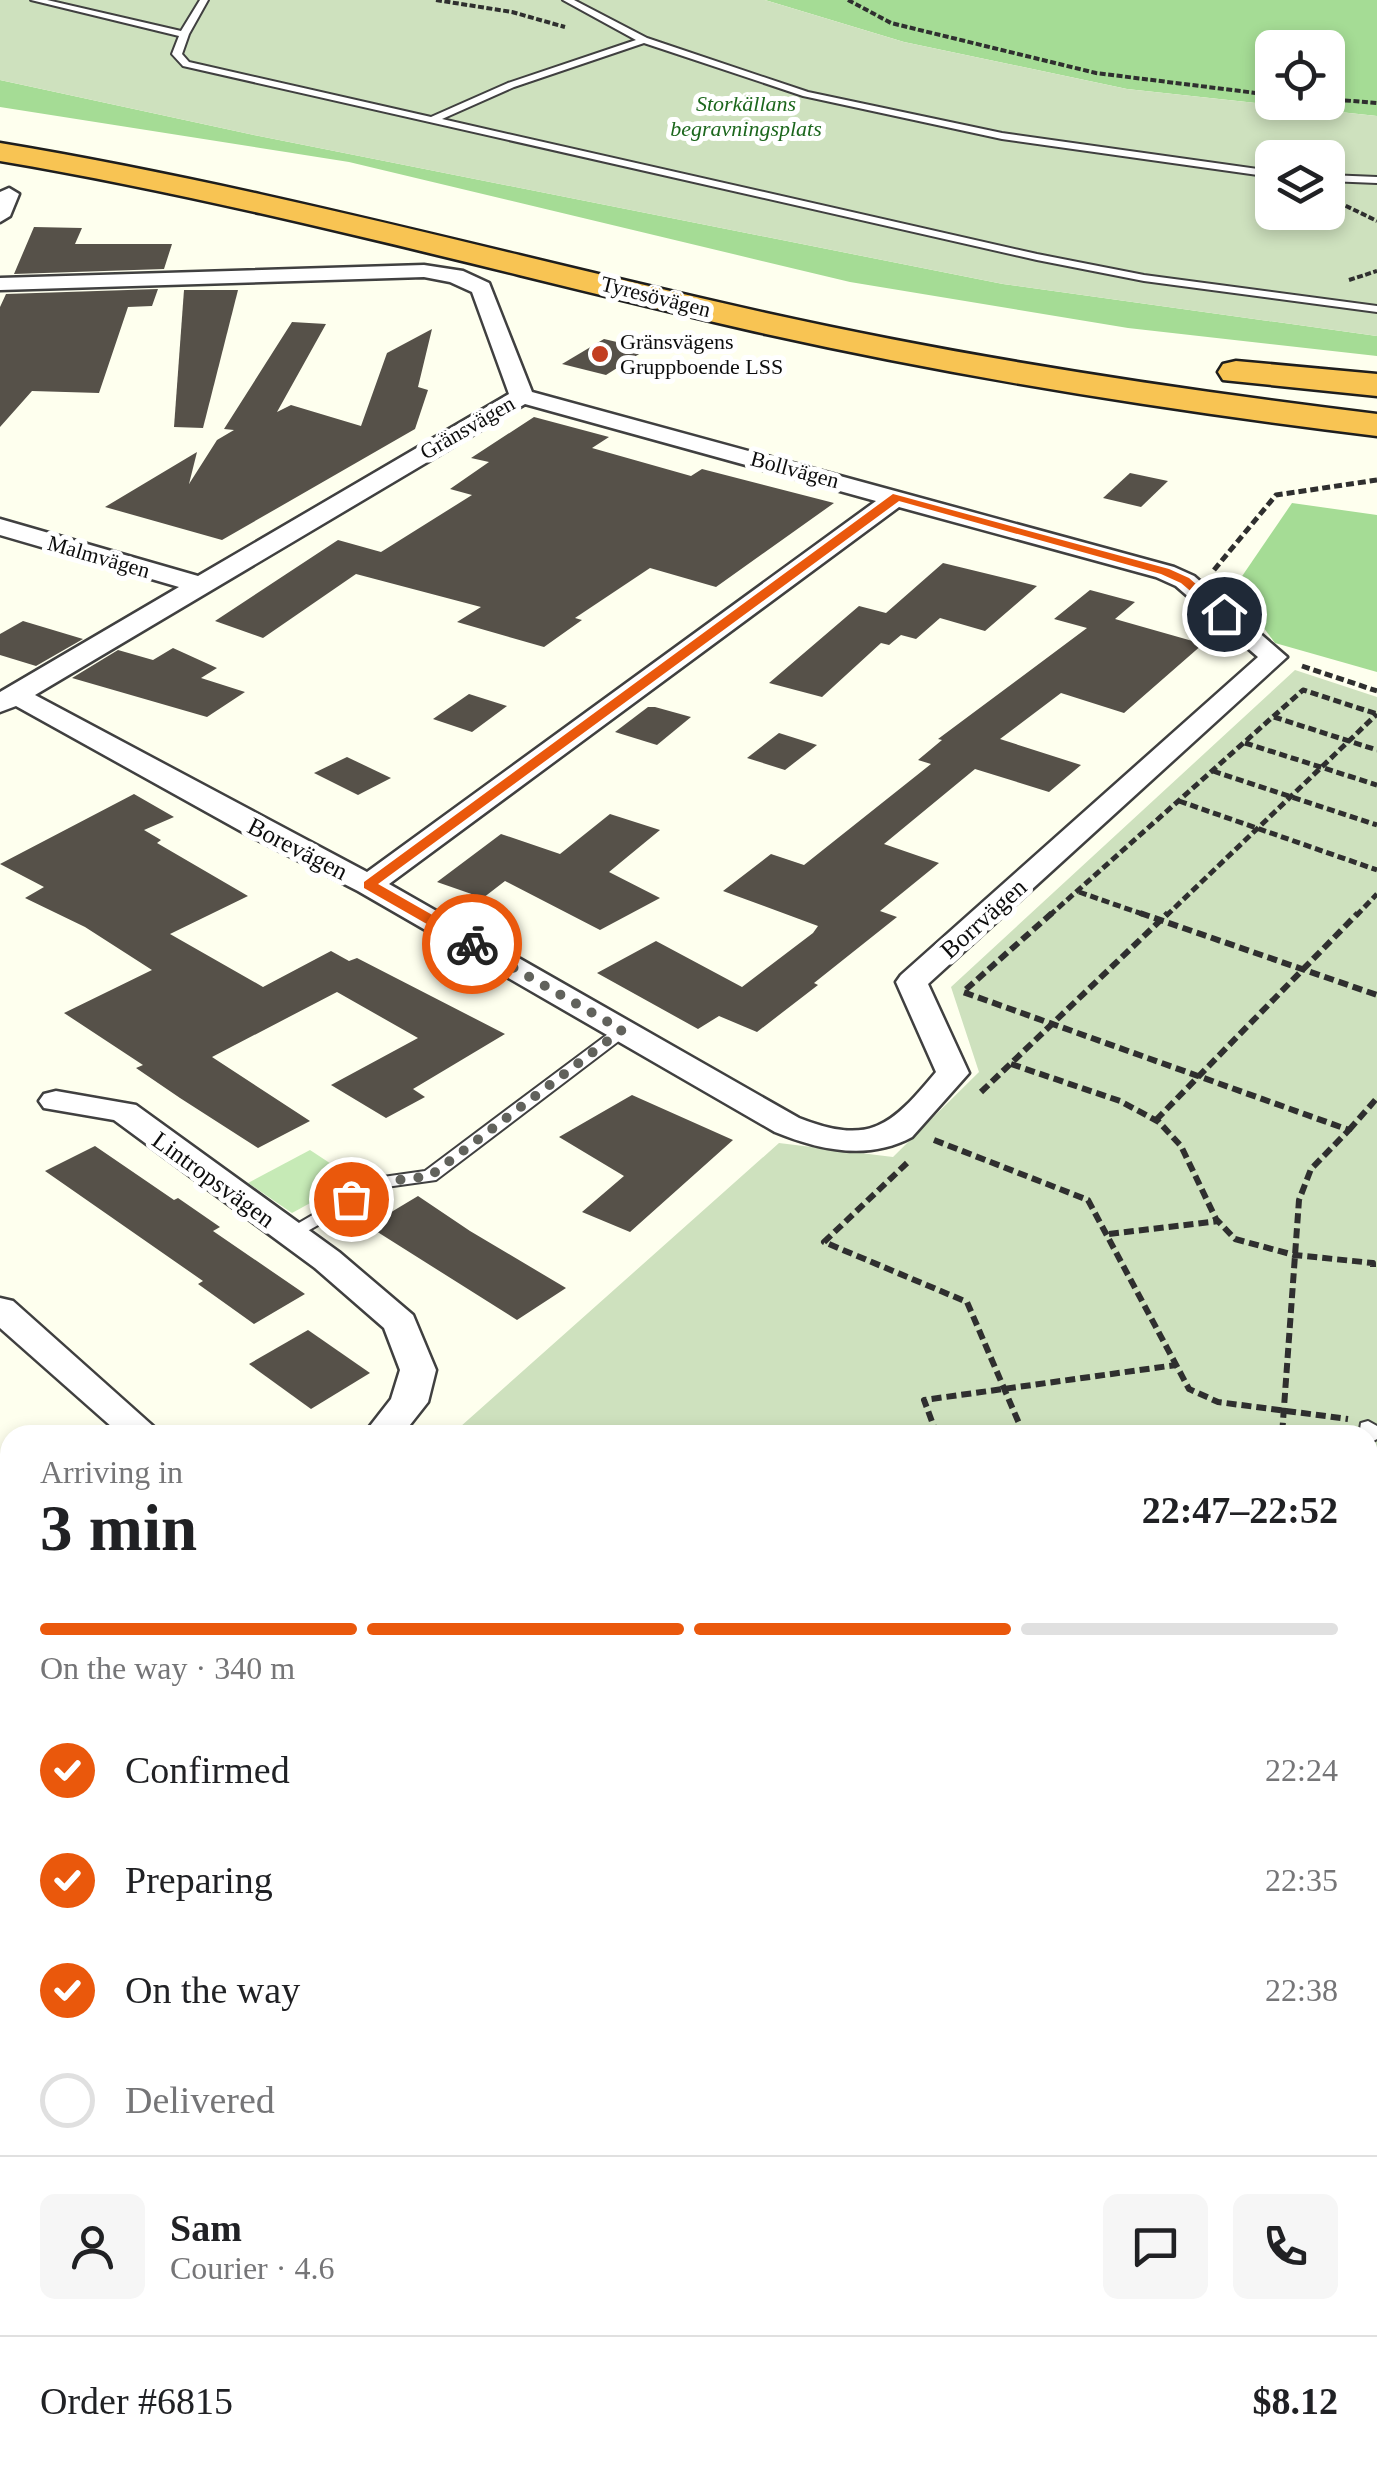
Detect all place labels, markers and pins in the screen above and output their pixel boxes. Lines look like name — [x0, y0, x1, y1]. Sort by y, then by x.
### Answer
place label: Gränsvägens Gruppboende LSS — [620, 329, 783, 379]
marker: Gränsvägens Gruppboende LSS — [589, 343, 611, 365]
pin — [1182, 572, 1267, 657]
pin — [309, 1157, 394, 1242]

